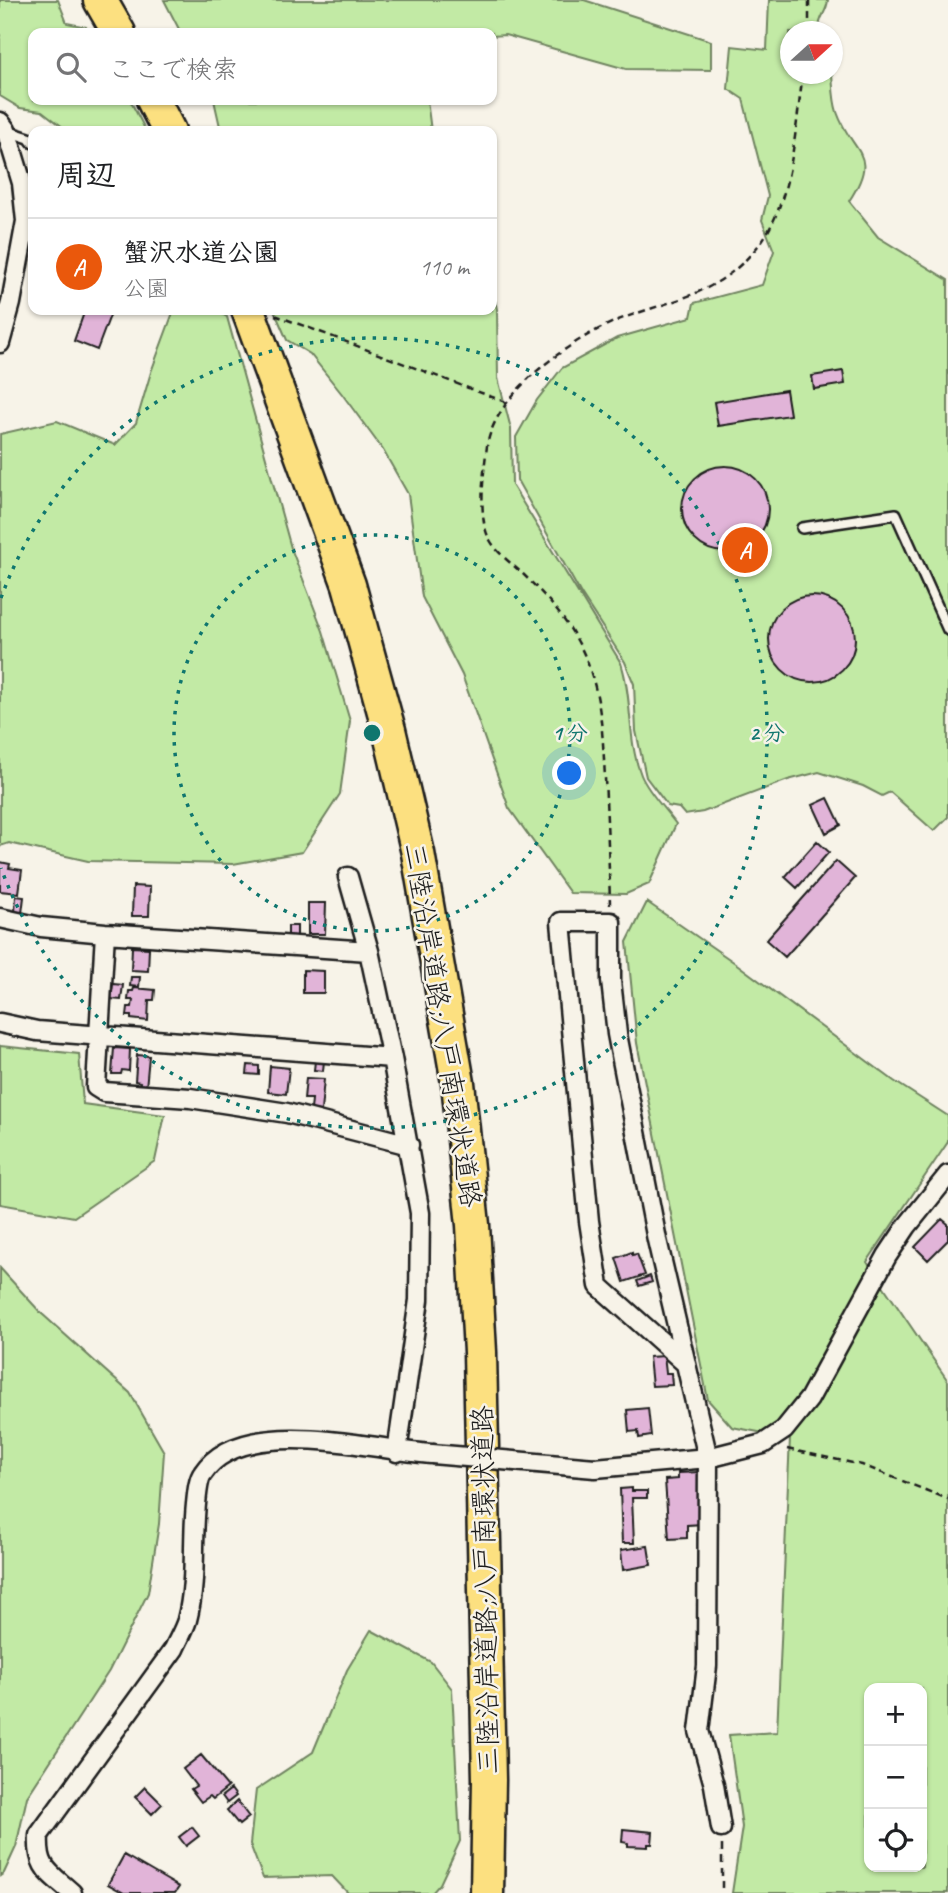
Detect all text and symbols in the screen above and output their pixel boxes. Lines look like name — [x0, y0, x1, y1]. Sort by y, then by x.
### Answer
north arrow — [780, 21, 843, 84]
search box — [28, 28, 497, 105]
icon: search — [52, 48, 90, 86]
text: ここで検索 — [108, 53, 238, 86]
text: 周辺 — [56, 156, 116, 194]
text: 蟹沢水道公園 — [123, 236, 279, 269]
text: A — [73, 253, 85, 282]
text: 110 m — [420, 253, 469, 282]
text: 公園 — [123, 274, 169, 303]
pin: A — [722, 524, 768, 576]
text: 1 分 — [552, 720, 588, 746]
text: 2 分 — [749, 720, 785, 746]
centre of rings — [360, 721, 384, 745]
your location — [552, 756, 586, 790]
street label: 三陸沿岸道路;八戸南環状道路 — [397, 840, 489, 1210]
street label: 三陸沿岸道路;八戸南環状道路 — [464, 1405, 506, 1775]
map controls — [864, 1683, 927, 1872]
button: + — [864, 1683, 927, 1746]
button: − — [864, 1746, 927, 1809]
button: locate — [864, 1809, 927, 1872]

